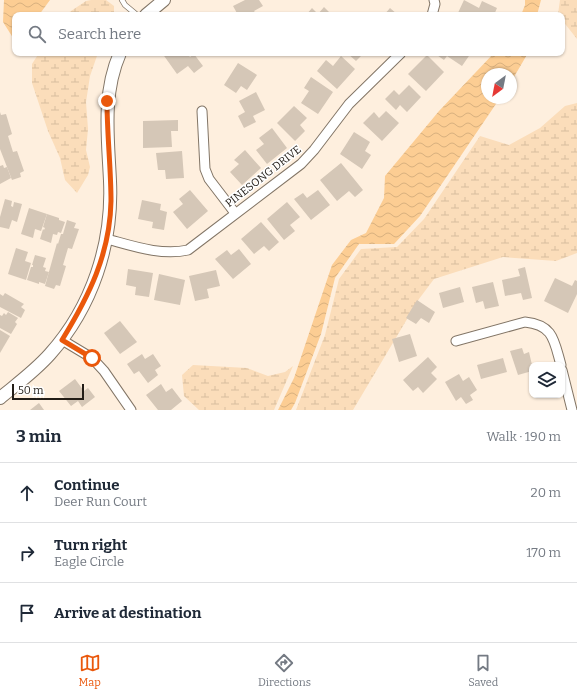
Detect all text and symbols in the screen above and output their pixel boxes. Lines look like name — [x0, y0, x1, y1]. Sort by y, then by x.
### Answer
search box — [12, 12, 565, 56]
icon: search — [26, 23, 48, 45]
text: Search here — [58, 25, 141, 43]
north arrow — [481, 68, 517, 104]
route end — [98, 92, 116, 110]
street label: PINESONG DRIVE — [223, 143, 304, 210]
route start — [83, 349, 101, 367]
map controls — [529, 362, 565, 398]
button: layers — [529, 362, 565, 398]
scale bar — [12, 382, 84, 401]
text: 50 m — [18, 384, 44, 397]
text: 3 min — [16, 426, 61, 447]
text: Walk · 190 m — [486, 429, 561, 444]
text: Continue — [54, 476, 120, 494]
icon: ahead — [16, 482, 38, 504]
text: 20 m — [531, 485, 561, 500]
text: Deer Run Court — [54, 494, 147, 509]
text: Turn right — [54, 536, 127, 554]
icon: right — [16, 542, 38, 564]
text: 170 m — [526, 545, 561, 560]
text: Eagle Circle — [54, 554, 124, 569]
icon: arrive — [16, 602, 38, 624]
text: Arrive at destination — [54, 604, 201, 622]
tab: Map — [79, 652, 101, 689]
tab: Directions — [258, 652, 311, 689]
tab: Saved — [468, 652, 498, 689]

